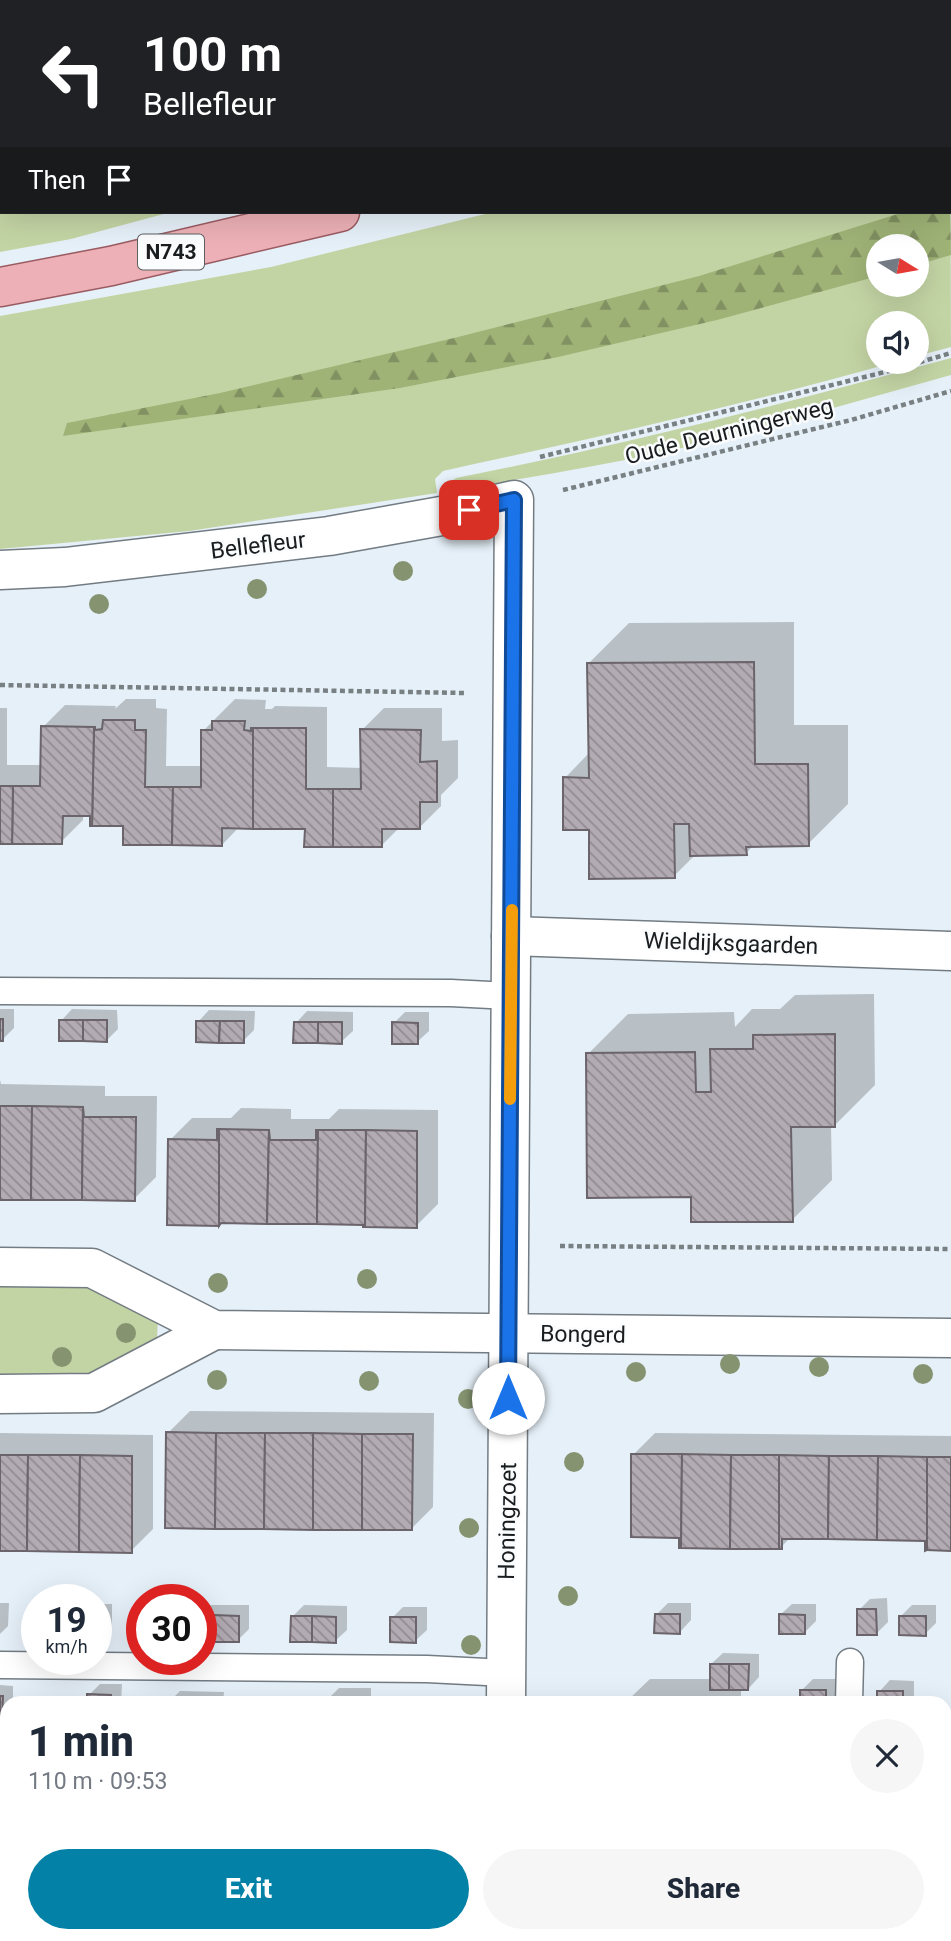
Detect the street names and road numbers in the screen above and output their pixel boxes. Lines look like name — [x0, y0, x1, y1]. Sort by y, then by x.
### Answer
road number: N743 — [138, 234, 204, 270]
street label: Oude Deurningerweg — [622, 393, 836, 470]
street label: Bellefleur — [209, 526, 307, 565]
street label: Wieldijksgaarden — [643, 927, 819, 960]
street label: Bongerd — [540, 1320, 626, 1349]
street label: Honingzoet — [493, 1462, 522, 1580]

